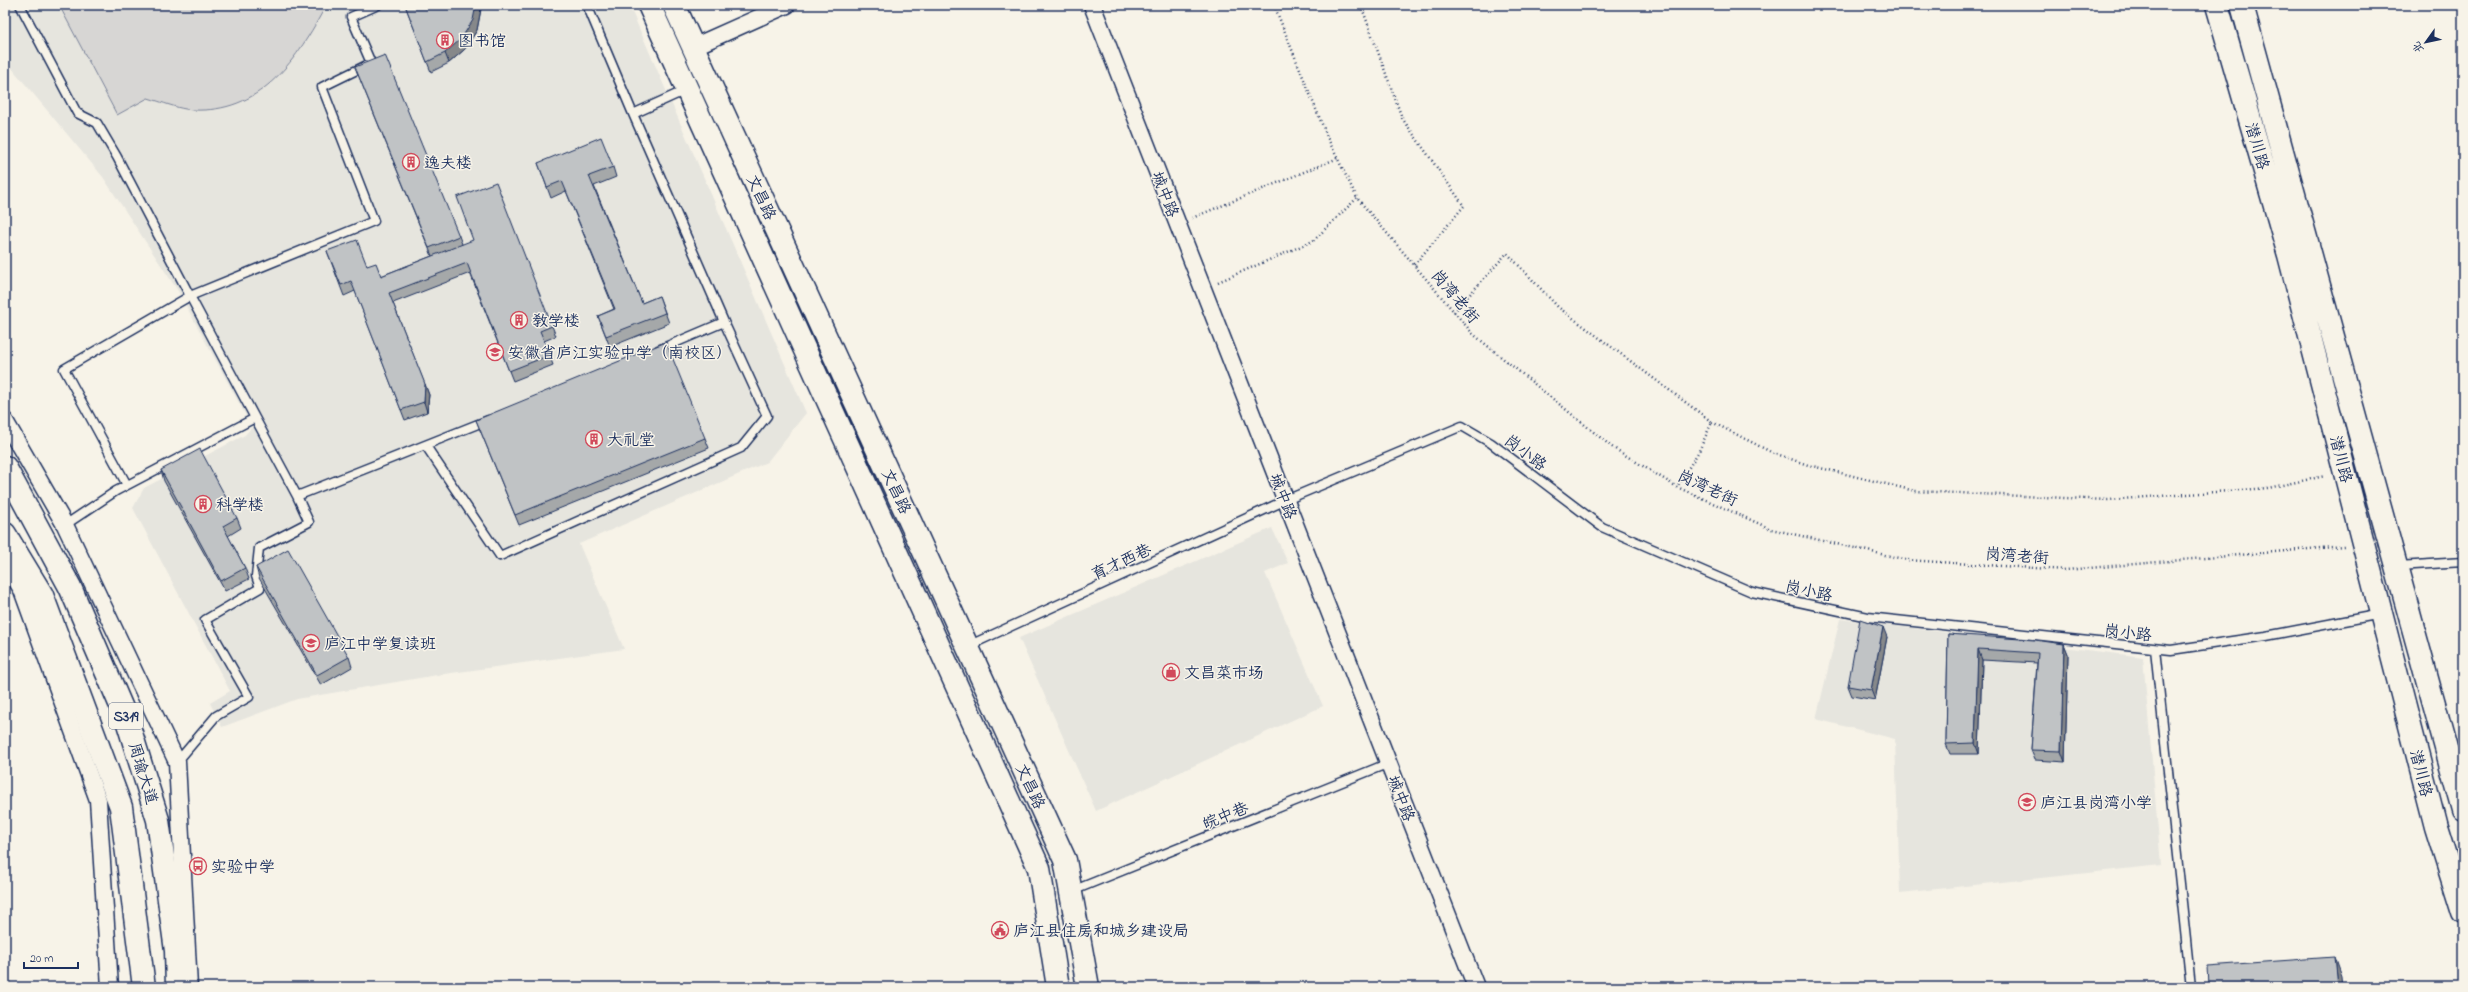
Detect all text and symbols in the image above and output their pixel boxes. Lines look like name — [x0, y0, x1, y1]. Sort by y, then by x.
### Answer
north arrow — [2406, 22, 2446, 62]
building icon: 图书馆 — [435, 30, 455, 50]
place label: 图书馆 — [458, 30, 506, 54]
text: 北 — [2409, 38, 2428, 56]
street label: 潜川路 — [2238, 120, 2274, 173]
building icon: 逸夫楼 — [401, 152, 421, 172]
place label: 逸夫楼 — [424, 152, 472, 176]
street label: 城中路 — [1144, 168, 1184, 221]
street label: 文昌路 — [739, 171, 781, 225]
street label: 岗湾老街 — [1425, 265, 1484, 330]
building icon: 教学楼 — [509, 310, 529, 330]
place label: 教学楼 — [532, 310, 580, 334]
school or university icon: 安徽省庐江实验中学（南校区） — [485, 342, 505, 362]
place label: 安徽省庐江实验中学（南校区） — [508, 342, 732, 366]
building icon: 大礼堂 — [584, 429, 604, 449]
place label: 大礼堂 — [607, 429, 655, 453]
street label: 岗小路 — [1498, 430, 1551, 478]
street label: 潜川路 — [2323, 433, 2358, 486]
street label: 岗湾老街 — [1673, 464, 1741, 513]
street label: 文昌路 — [874, 465, 916, 519]
street label: 城中路 — [1262, 470, 1302, 523]
building icon: 科学楼 — [193, 494, 213, 514]
place label: 科学楼 — [216, 494, 264, 518]
street label: 育才西巷 — [1088, 538, 1156, 587]
street label: 岗湾老街 — [1984, 543, 2050, 571]
street label: 岗小路 — [1783, 575, 1835, 609]
street label: 岗小路 — [2103, 620, 2153, 648]
school or university icon: 庐江中学复读班 — [301, 633, 321, 653]
place label: 庐江中学复读班 — [324, 633, 436, 657]
shop icon: 文昌菜市场 — [1161, 662, 1181, 682]
place label: 文昌菜市场 — [1184, 662, 1264, 686]
road number: S319 — [109, 703, 143, 729]
street label: 周瑜大道 — [121, 739, 163, 808]
street label: 潜川路 — [2403, 747, 2438, 800]
street label: 文昌路 — [1008, 760, 1050, 814]
street label: 城中路 — [1380, 772, 1420, 825]
school or university icon: 庐江县岗湾小学 — [2017, 792, 2037, 812]
place label: 庐江县岗湾小学 — [2040, 792, 2152, 816]
street label: 皖中巷 — [1199, 797, 1253, 837]
bus stop icon: 实验中学 — [188, 856, 208, 876]
place label: 实验中学 — [211, 856, 275, 880]
public building icon: 庐江县住房和城乡建设局 — [990, 920, 1010, 940]
place label: 庐江县住房和城乡建设局 — [1013, 920, 1189, 944]
scale bar — [24, 944, 78, 970]
text: 20 m — [30, 950, 53, 968]

